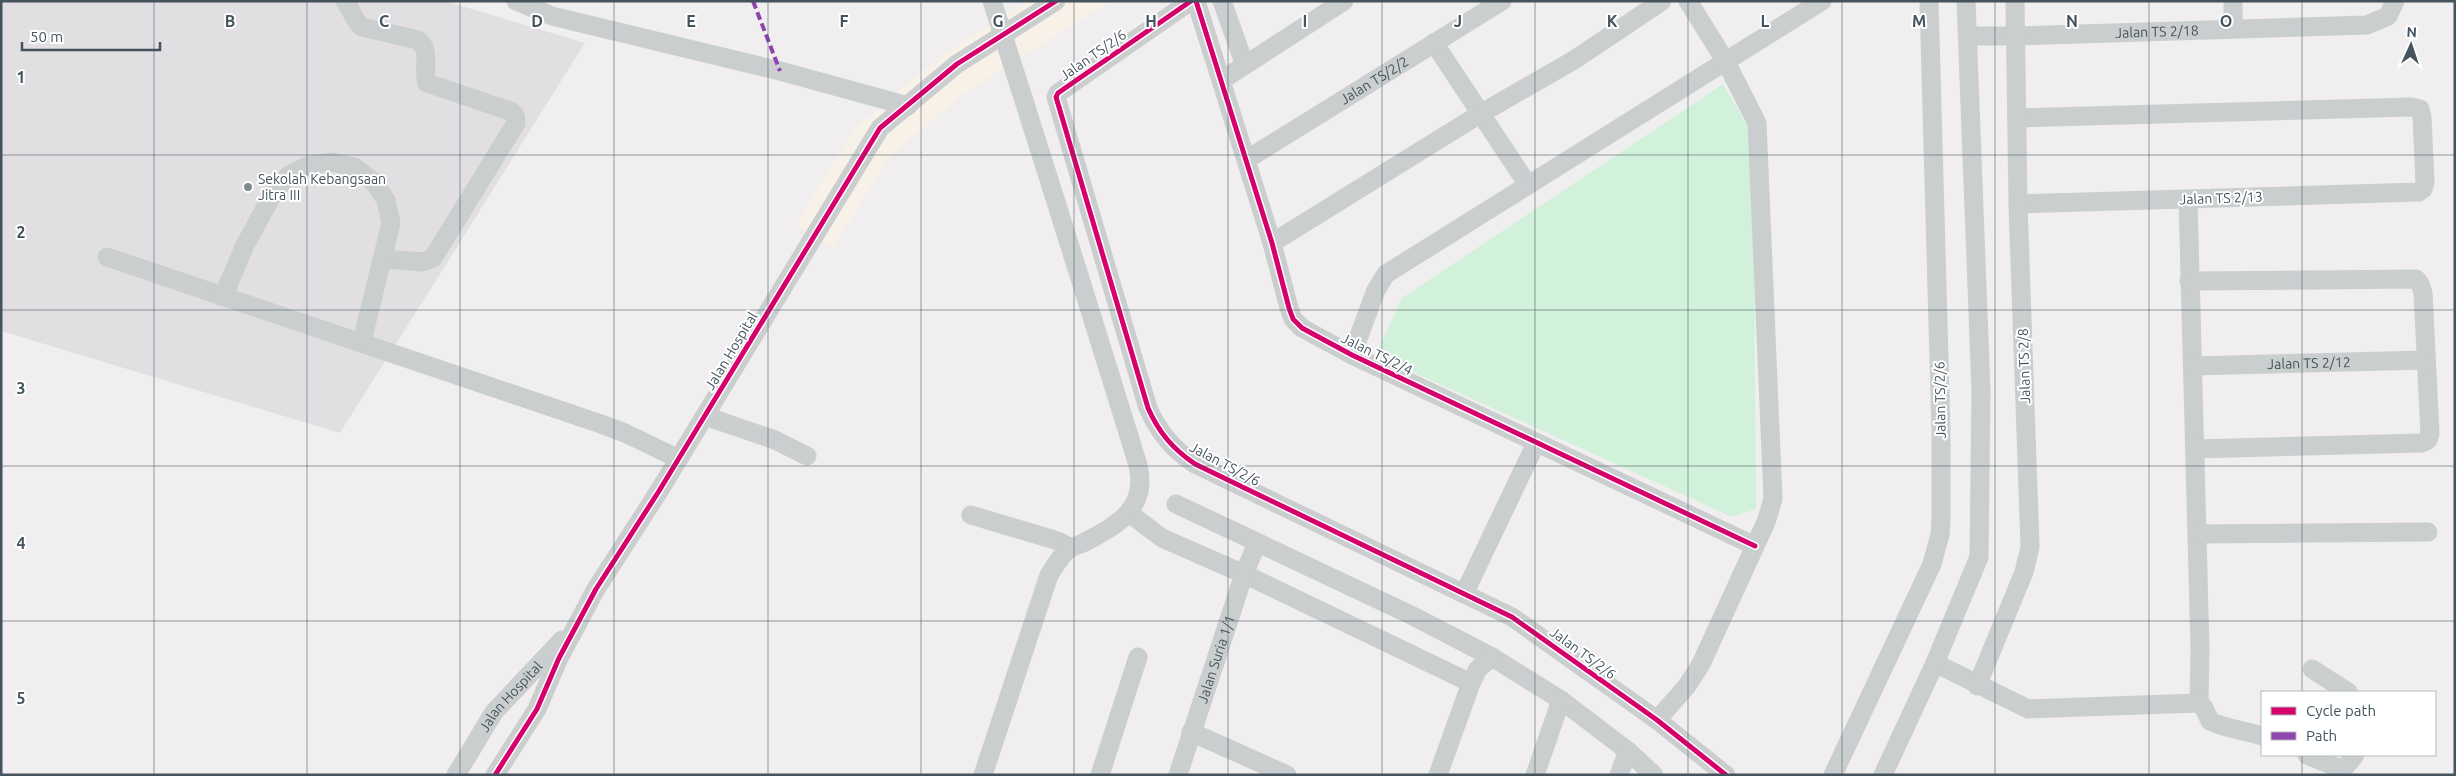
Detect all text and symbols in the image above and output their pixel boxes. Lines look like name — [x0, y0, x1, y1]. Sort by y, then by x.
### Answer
text: B — [225, 12, 235, 30]
text: C — [379, 12, 389, 30]
text: D — [531, 12, 543, 30]
text: E — [686, 12, 696, 30]
text: F — [840, 12, 849, 30]
text: G — [992, 12, 1004, 30]
text: H — [1145, 12, 1157, 30]
text: I — [1303, 12, 1307, 30]
text: J — [1454, 12, 1462, 30]
text: K — [1607, 12, 1618, 30]
text: L — [1761, 12, 1770, 30]
text: M — [1912, 12, 1926, 30]
text: N — [2066, 12, 2078, 30]
text: O — [2220, 12, 2232, 30]
scale bar — [22, 20, 160, 52]
north arrow — [2386, 20, 2436, 70]
street label: Jalan TS 2/18 — [2115, 22, 2199, 41]
text: N — [2406, 24, 2417, 40]
street label: Jalan TS/2/6 — [1057, 26, 1129, 84]
text: 50 m — [30, 28, 63, 45]
street label: Jalan TS/2/2 — [1337, 53, 1411, 108]
text: 1 — [16, 68, 26, 86]
place label: Sekolah Kebangsaan Jitra III — [258, 171, 386, 203]
marker: Sekolah Kebangsaan Jitra III — [242, 181, 254, 193]
street label: Jalan TS 2/13 — [2179, 189, 2263, 207]
text: 2 — [16, 223, 26, 241]
street label: Jalan Hospital — [701, 309, 761, 393]
street label: Jalan TS 2/8 — [2015, 328, 2033, 404]
street label: Jalan TS/2/4 — [1339, 330, 1415, 378]
street label: Jalan TS 2/12 — [2267, 354, 2351, 372]
street label: Jalan TS/2/6 — [1931, 361, 1949, 439]
text: 3 — [16, 379, 26, 397]
street label: Jalan TS/2/6 — [1187, 439, 1263, 489]
text: 4 — [16, 534, 26, 552]
street label: Jalan Suria 1/1 — [1194, 613, 1238, 705]
street label: Jalan TS/2/6 — [1547, 624, 1619, 682]
street label: Jalan Hospital — [476, 658, 546, 735]
text: 5 — [16, 689, 26, 707]
legend — [2261, 691, 2436, 756]
text: Cycle path — [2306, 702, 2376, 719]
text: Path — [2306, 727, 2337, 744]

